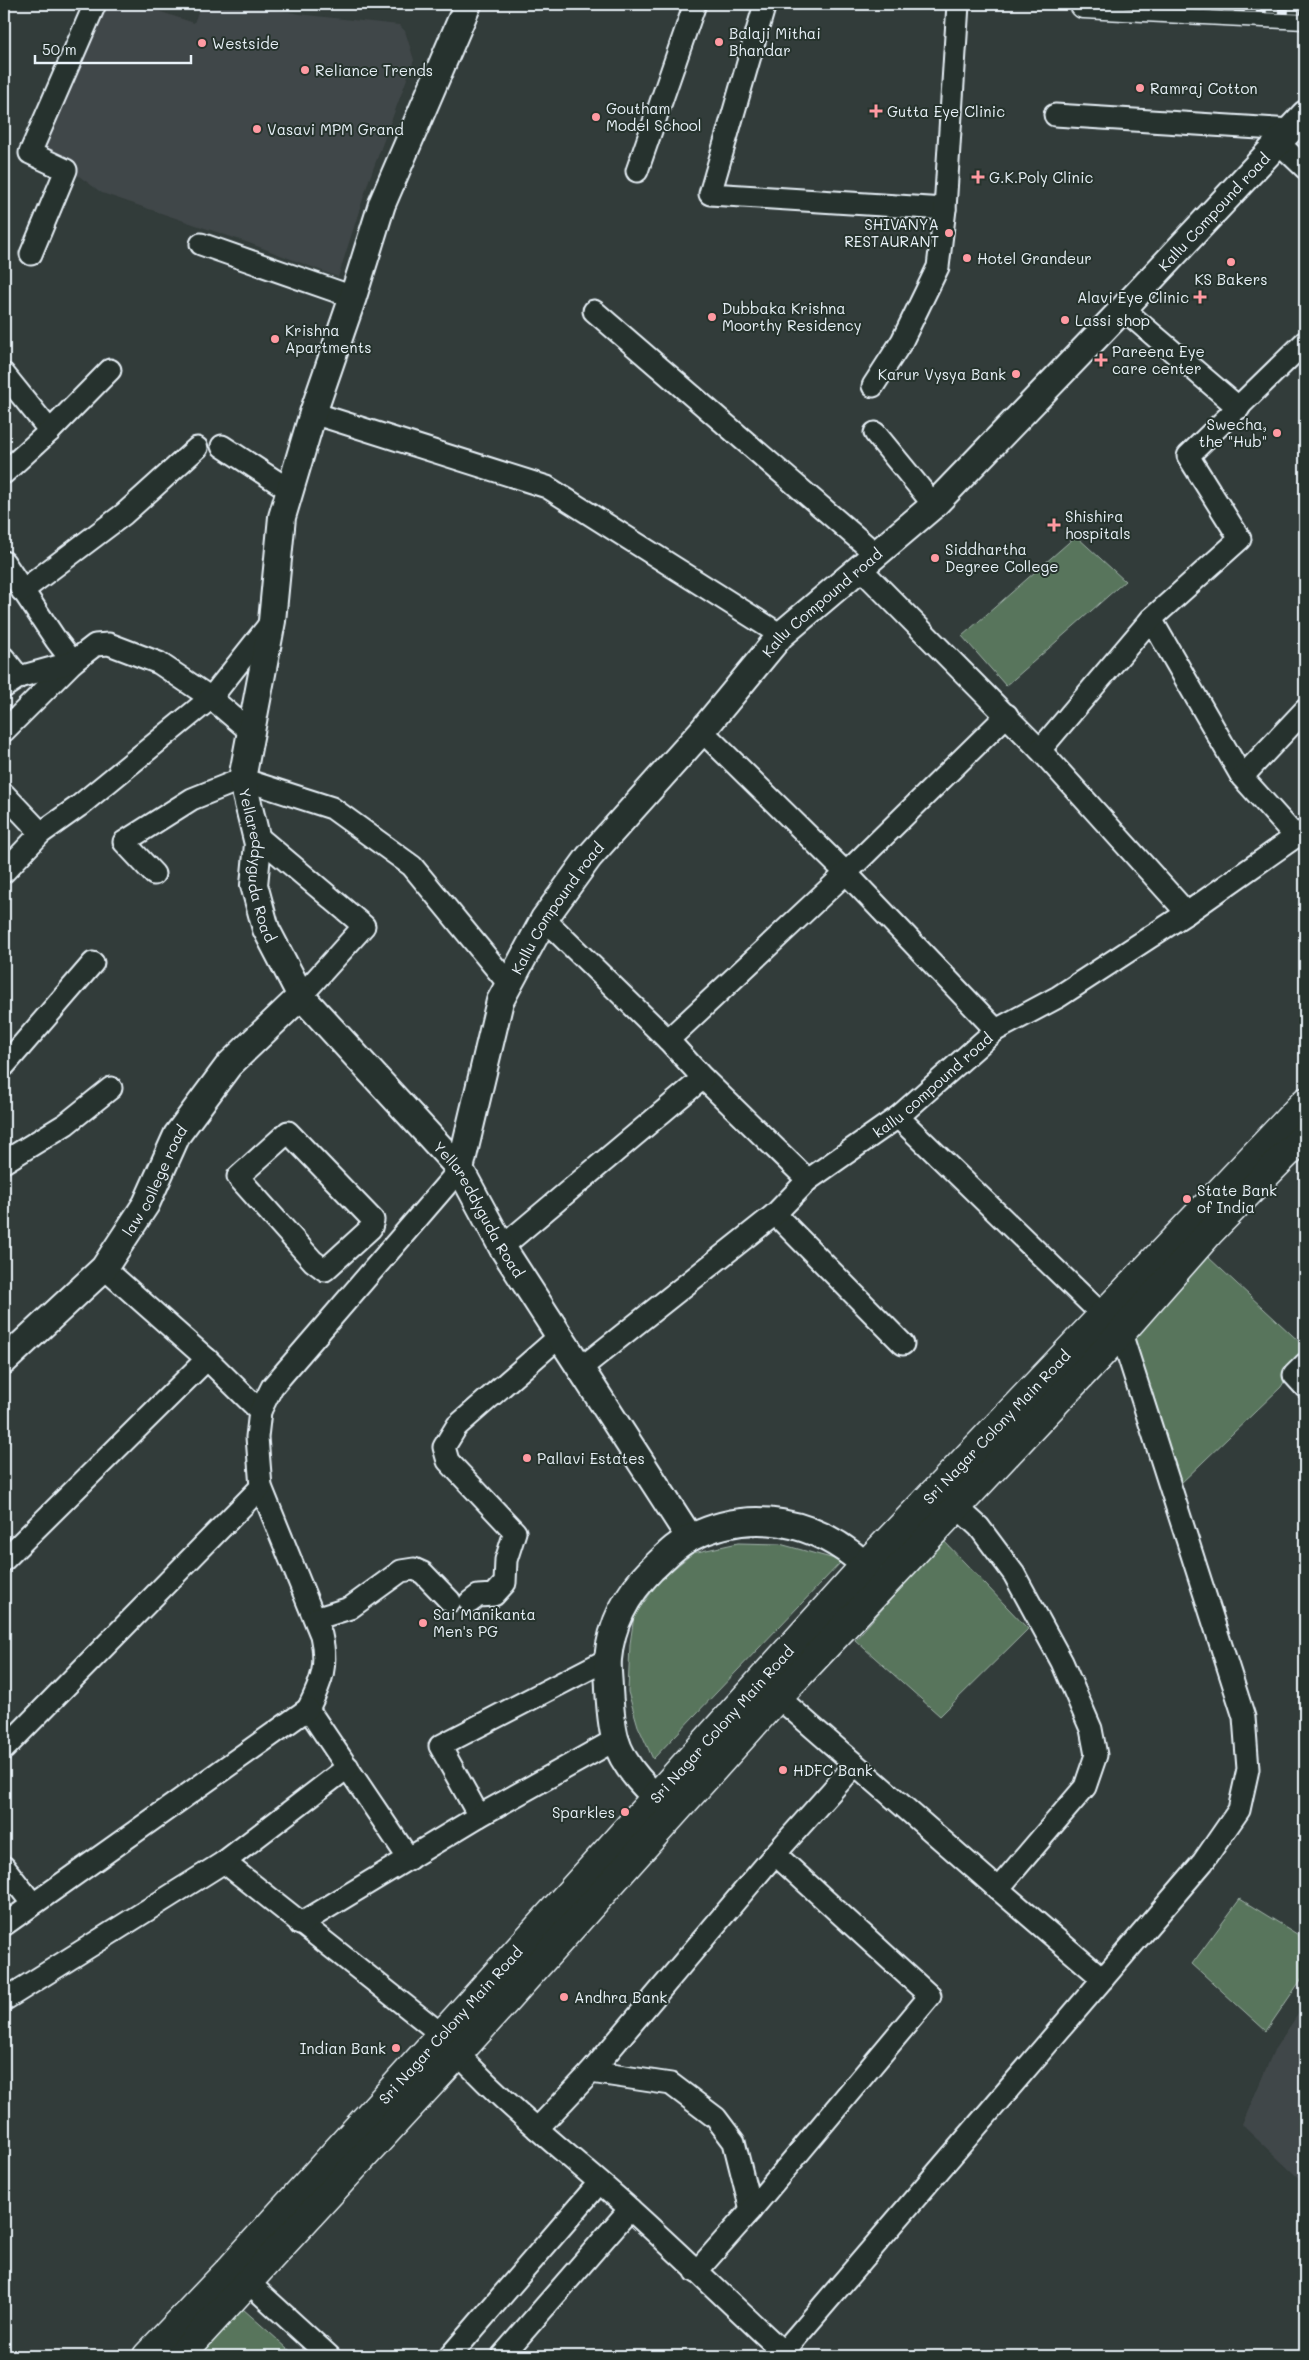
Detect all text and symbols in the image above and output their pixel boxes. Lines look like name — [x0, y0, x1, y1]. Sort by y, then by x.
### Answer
place label: Balaji Mithai Bhandar — [729, 23, 821, 60]
scale bar — [35, 32, 191, 64]
place label: Westside — [212, 33, 279, 53]
marker: Balaji Mithai Bhandar — [713, 36, 725, 48]
marker: Westside — [196, 37, 208, 49]
text: 50 m — [42, 39, 77, 59]
place label: Reliance Trends — [315, 60, 433, 80]
marker: Reliance Trends — [299, 64, 311, 76]
place label: Ramraj Cotton — [1150, 78, 1258, 98]
marker: Ramraj Cotton — [1134, 82, 1146, 94]
place label: Goutham Model School — [606, 98, 702, 135]
place label: Gutta Eye Clinic — [887, 101, 1005, 121]
marker: Gutta Eye Clinic — [869, 104, 883, 118]
marker: Goutham Model School — [590, 111, 602, 123]
place label: Vasavi MPM Grand — [267, 119, 404, 139]
marker: Vasavi MPM Grand — [251, 123, 263, 135]
street label: Kallu Compound road — [1154, 148, 1274, 275]
place label: G.K.Poly Clinic — [989, 167, 1094, 187]
marker: G.K.Poly Clinic — [971, 170, 985, 184]
place label: SHIVANYA RESTAURANT — [844, 214, 939, 251]
marker: SHIVANYA RESTAURANT — [943, 227, 955, 239]
place label: Hotel Grandeur — [977, 248, 1092, 268]
marker: Hotel Grandeur — [961, 252, 973, 264]
marker: KS Bakers — [1225, 256, 1237, 268]
place label: KS Bakers — [1194, 269, 1268, 289]
place label: Alavi Eye Clinic — [1077, 287, 1189, 307]
marker: Alavi Eye Clinic — [1193, 290, 1207, 304]
place label: Dubbaka Krishna Moorthy Residency — [722, 298, 862, 335]
place label: Lassi shop — [1075, 310, 1150, 330]
marker: Dubbaka Krishna Moorthy Residency — [706, 311, 718, 323]
marker: Lassi shop — [1059, 314, 1071, 326]
place label: Krishna Apartments — [285, 320, 372, 357]
marker: Krishna Apartments — [269, 333, 281, 345]
place label: Pareena Eye care center — [1112, 341, 1205, 378]
marker: Pareena Eye care center — [1094, 353, 1108, 367]
place label: Karur Vysya Bank — [878, 364, 1006, 384]
marker: Karur Vysya Bank — [1010, 368, 1022, 380]
place label: Swecha, the "Hub" — [1199, 414, 1267, 451]
marker: Swecha, the "Hub" — [1271, 427, 1283, 439]
place label: Shishira hospitals — [1065, 506, 1131, 543]
marker: Shishira hospitals — [1047, 518, 1061, 532]
place label: Siddhartha Degree College — [945, 539, 1059, 576]
street label: Kallu Compound road — [757, 543, 886, 661]
marker: Siddhartha Degree College — [929, 552, 941, 564]
street label: Yellareddyguda Road — [235, 786, 281, 946]
street label: Kallu Compound road — [506, 838, 608, 978]
street label: kallu compound road — [869, 1028, 997, 1142]
street label: law college road — [118, 1121, 191, 1240]
street label: Yellareddyguda Road — [429, 1137, 529, 1281]
place label: State Bank of India — [1197, 1180, 1277, 1217]
marker: State Bank of India — [1181, 1193, 1193, 1205]
street label: Sri Nagar Colony Main Road — [918, 1345, 1075, 1508]
place label: Pallavi Estates — [537, 1448, 645, 1468]
marker: Pallavi Estates — [521, 1452, 533, 1464]
place label: Sai Manikanta Men's PG — [433, 1604, 536, 1641]
marker: Sai Manikanta Men's PG — [417, 1617, 429, 1629]
street label: Sri Nagar Colony Main Road — [645, 1641, 798, 1807]
place label: HDFC Bank — [793, 1760, 873, 1780]
marker: HDFC Bank — [777, 1764, 789, 1776]
place label: Sparkles — [552, 1802, 615, 1822]
marker: Sparkles — [619, 1806, 631, 1818]
street label: Sri Nagar Colony Main Road — [374, 1942, 527, 2108]
place label: Andhra Bank — [574, 1987, 667, 2007]
marker: Andhra Bank — [558, 1991, 570, 2003]
place label: Indian Bank — [300, 2038, 386, 2058]
marker: Indian Bank — [390, 2042, 402, 2054]

